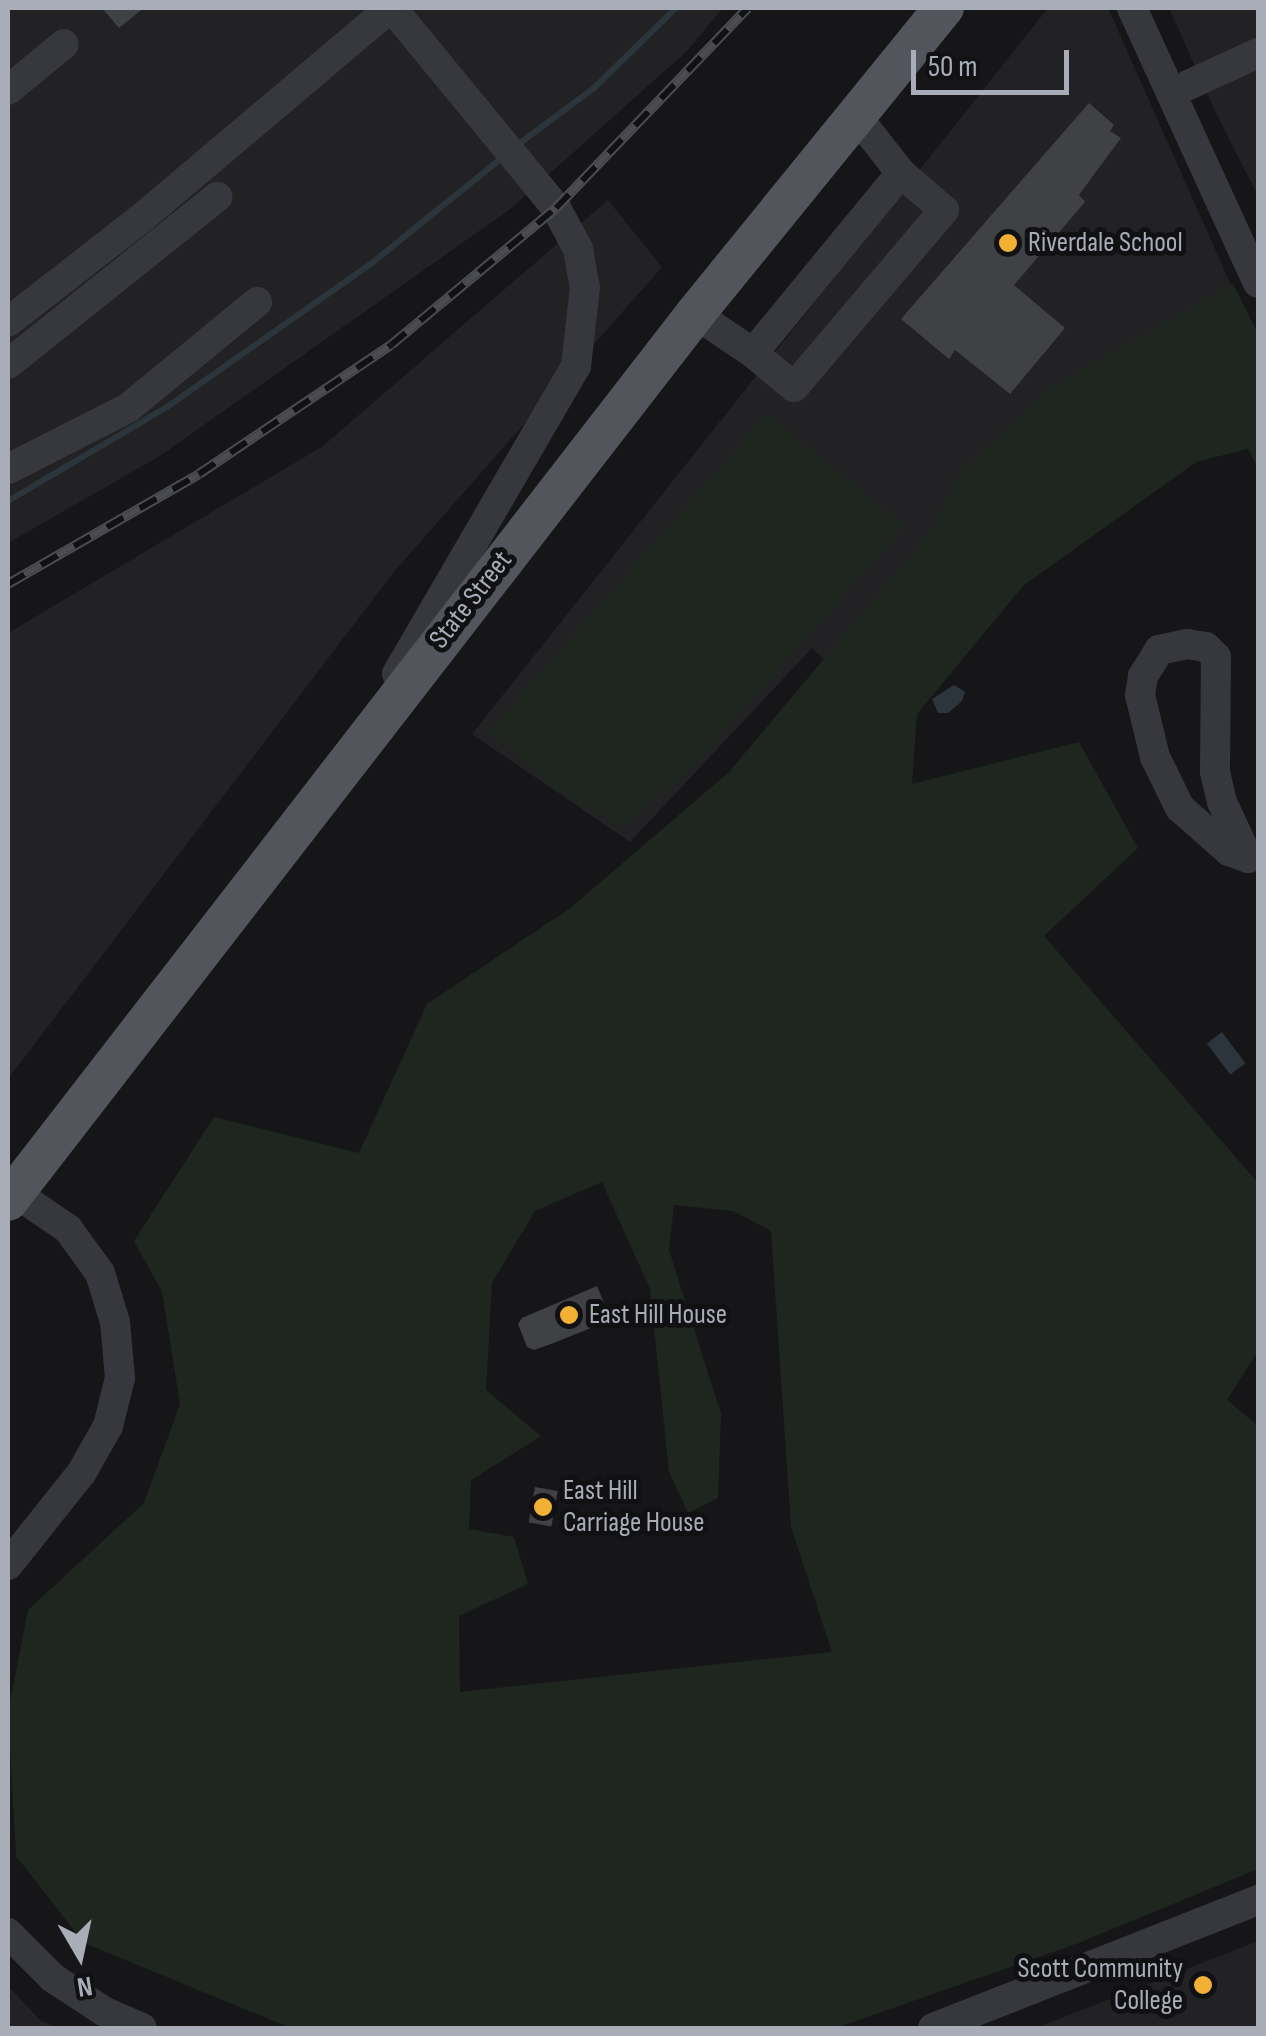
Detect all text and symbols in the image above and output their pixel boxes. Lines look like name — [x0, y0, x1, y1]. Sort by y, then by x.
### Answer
scale bar — [916, 30, 1074, 92]
text: 50 m — [928, 49, 977, 85]
place label: Riverdale School — [1028, 226, 1183, 260]
marker: Riverdale School — [997, 232, 1019, 254]
street label: State Street — [423, 545, 519, 655]
place label: East Hill House — [589, 1298, 727, 1332]
marker: East Hill House — [558, 1304, 580, 1326]
place label: East Hill Carriage House — [563, 1474, 705, 1540]
marker: East Hill Carriage House — [532, 1496, 554, 1518]
north arrow — [30, 1906, 130, 2006]
place label: Scott Community College — [1018, 1952, 1183, 2018]
text: N — [75, 1969, 95, 2004]
marker: Scott Community College — [1192, 1974, 1214, 1996]

